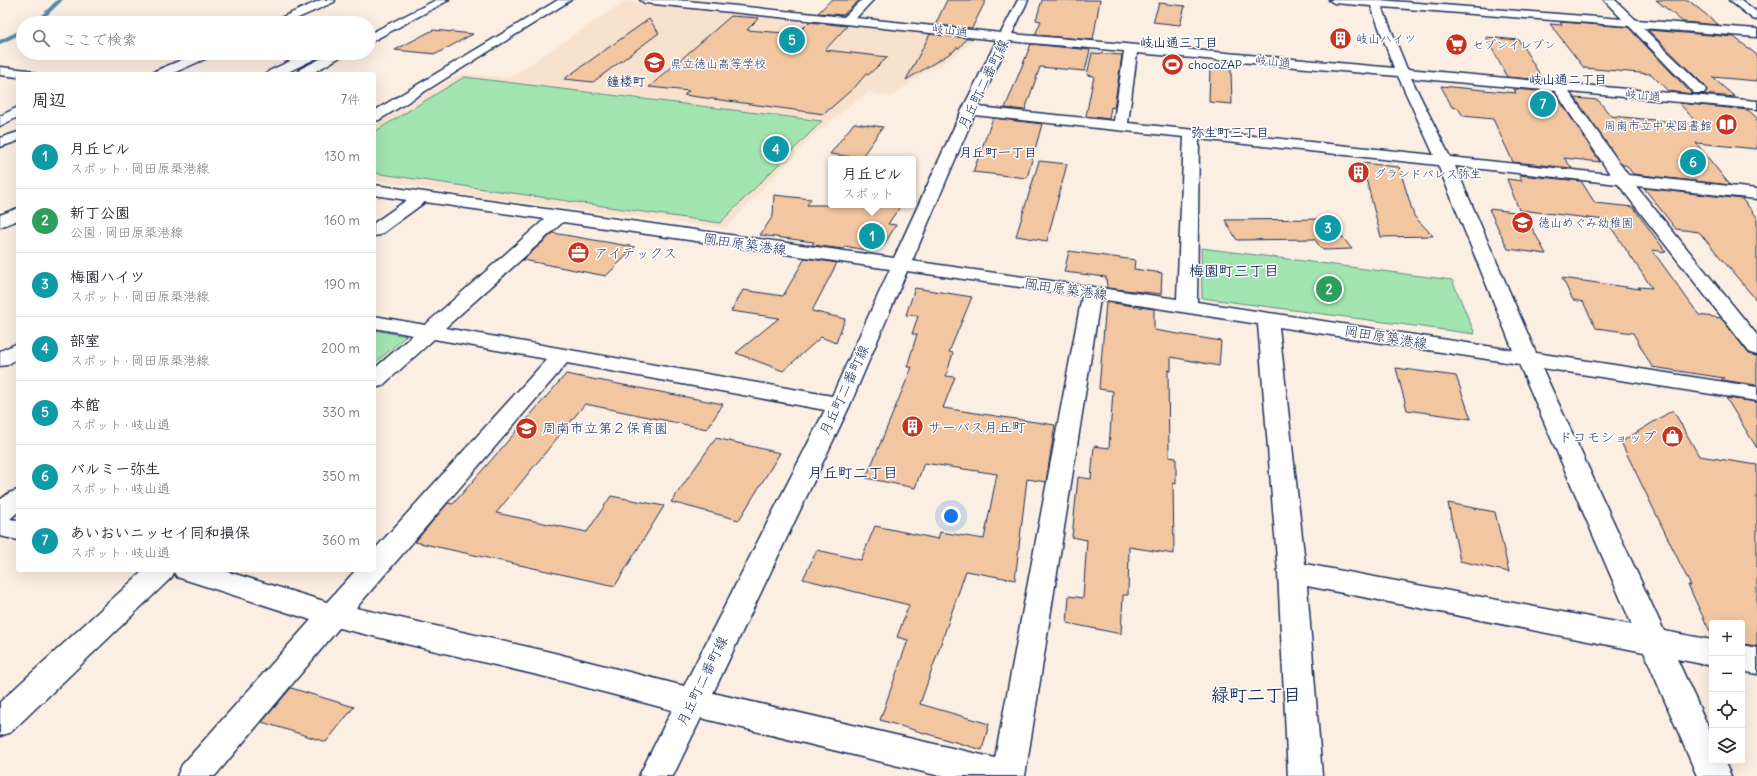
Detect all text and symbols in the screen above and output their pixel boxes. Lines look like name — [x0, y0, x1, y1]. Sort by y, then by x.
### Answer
search box — [16, 16, 376, 60]
street label: 岐山通 — [931, 21, 969, 39]
pin: 5 — [779, 25, 805, 55]
building icon: 岐山ハイツ — [1328, 25, 1354, 51]
icon: search — [30, 27, 52, 49]
text: ここで検索 — [62, 30, 137, 49]
place label: 岐山ハイツ — [1356, 31, 1416, 46]
supermarket icon: セブンイレブン — [1443, 31, 1469, 57]
district label: 岐山通三丁目 — [1140, 34, 1218, 51]
street label: 月丘町二番町線 — [953, 36, 1013, 132]
place label: セブンイレブン — [1472, 37, 1556, 52]
school or university icon: 県立徳山高等学校 — [642, 50, 668, 76]
sports icon: chocoZAP — [1160, 51, 1186, 77]
street label: 岐山通 — [1254, 52, 1292, 70]
place label: 県立徳山高等学校 — [670, 56, 766, 71]
place label: chocoZAP — [1188, 57, 1242, 72]
district label: 岐山通二丁目 — [1529, 71, 1607, 88]
district label: 鐘楼町 — [606, 73, 646, 90]
street label: 岐山通 — [1624, 86, 1662, 104]
text: 周辺 — [32, 89, 66, 111]
pin: 7 — [1530, 89, 1556, 119]
text: 7件 — [341, 91, 360, 108]
library icon: 周南市立中央図書館 — [1714, 112, 1740, 138]
place label: 周南市立中央図書館 — [1604, 118, 1712, 133]
district label: 弥生町三丁目 — [1191, 124, 1269, 141]
pin: 4 — [763, 134, 789, 164]
text: 月丘ビル — [70, 139, 130, 158]
district label: 月丘町一丁目 — [959, 144, 1037, 161]
pin: 6 — [1680, 147, 1706, 177]
text: 1 — [42, 148, 48, 165]
text: 130 m — [324, 148, 360, 165]
popup — [828, 156, 916, 208]
text: スポット · 岡田原築港線 — [70, 160, 209, 177]
building icon: グランドパレス弥生 — [1345, 160, 1371, 186]
text: 月丘ビル — [842, 164, 902, 183]
place label: グランドパレス弥生 — [1374, 166, 1482, 181]
text: スポット — [842, 185, 894, 202]
text: 新丁公園 — [70, 203, 130, 222]
school or university icon: 徳山めぐみ幼稚園 — [1510, 209, 1536, 235]
text: 2 — [41, 212, 49, 229]
text: 160 m — [324, 212, 360, 229]
pin: 3 — [1315, 213, 1341, 243]
place label: 徳山めぐみ幼稚園 — [1538, 215, 1634, 230]
pin: 1 — [859, 221, 885, 251]
text: 公園 · 岡田原築港線 — [70, 224, 183, 241]
street label: 岡田原築港線 — [702, 229, 788, 259]
office icon: アイテックス — [565, 240, 591, 266]
place label: アイテックス — [594, 244, 677, 262]
district label: 梅園町三丁目 — [1189, 261, 1279, 280]
text: 梅園ハイツ — [70, 267, 145, 286]
street label: 岡田原築港線 — [1023, 274, 1109, 304]
pin: 2 — [1316, 274, 1342, 304]
text: 3 — [41, 276, 49, 293]
text: 190 m — [324, 276, 360, 293]
text: スポット · 岡田原築港線 — [70, 288, 209, 305]
street label: 岡田原築港線 — [1343, 322, 1429, 352]
text: 部室 — [70, 331, 100, 350]
text: 4 — [41, 340, 49, 357]
text: 200 m — [321, 340, 360, 357]
street label: 月丘町二番町線 — [815, 342, 873, 438]
text: スポット · 岡田原築港線 — [70, 352, 209, 369]
text: 本館 — [70, 395, 100, 414]
text: 5 — [41, 404, 49, 421]
text: 330 m — [322, 404, 360, 421]
building icon: サーパス月丘町 — [899, 414, 925, 440]
school or university icon: 周南市立第２保育園 — [513, 415, 539, 441]
text: スポット · 岐山通 — [70, 416, 170, 433]
place label: サーパス月丘町 — [928, 418, 1026, 436]
place label: 周南市立第２保育園 — [542, 419, 668, 437]
shop icon: ドコモショップ — [1659, 424, 1685, 450]
place label: ドコモショップ — [1559, 428, 1656, 446]
text: バルミー弥生 — [70, 459, 160, 478]
district label: 月丘町二丁目 — [808, 463, 898, 482]
text: 6 — [41, 468, 49, 485]
text: 350 m — [322, 468, 360, 485]
text: スポット · 岐山通 — [70, 480, 170, 497]
your location — [941, 506, 961, 526]
text: あいおいニッセイ同和損保 — [70, 523, 250, 542]
text: 7 — [42, 532, 48, 549]
text: 360 m — [322, 532, 360, 549]
text: スポット · 岐山通 — [70, 544, 170, 561]
map controls — [1709, 620, 1745, 764]
button: + — [1709, 620, 1745, 656]
street label: 月丘町二番町線 — [672, 633, 732, 729]
button: − — [1709, 656, 1745, 692]
district label: 緑町二丁目 — [1211, 683, 1301, 706]
button: locate — [1709, 692, 1745, 728]
button: layers — [1709, 728, 1745, 764]

